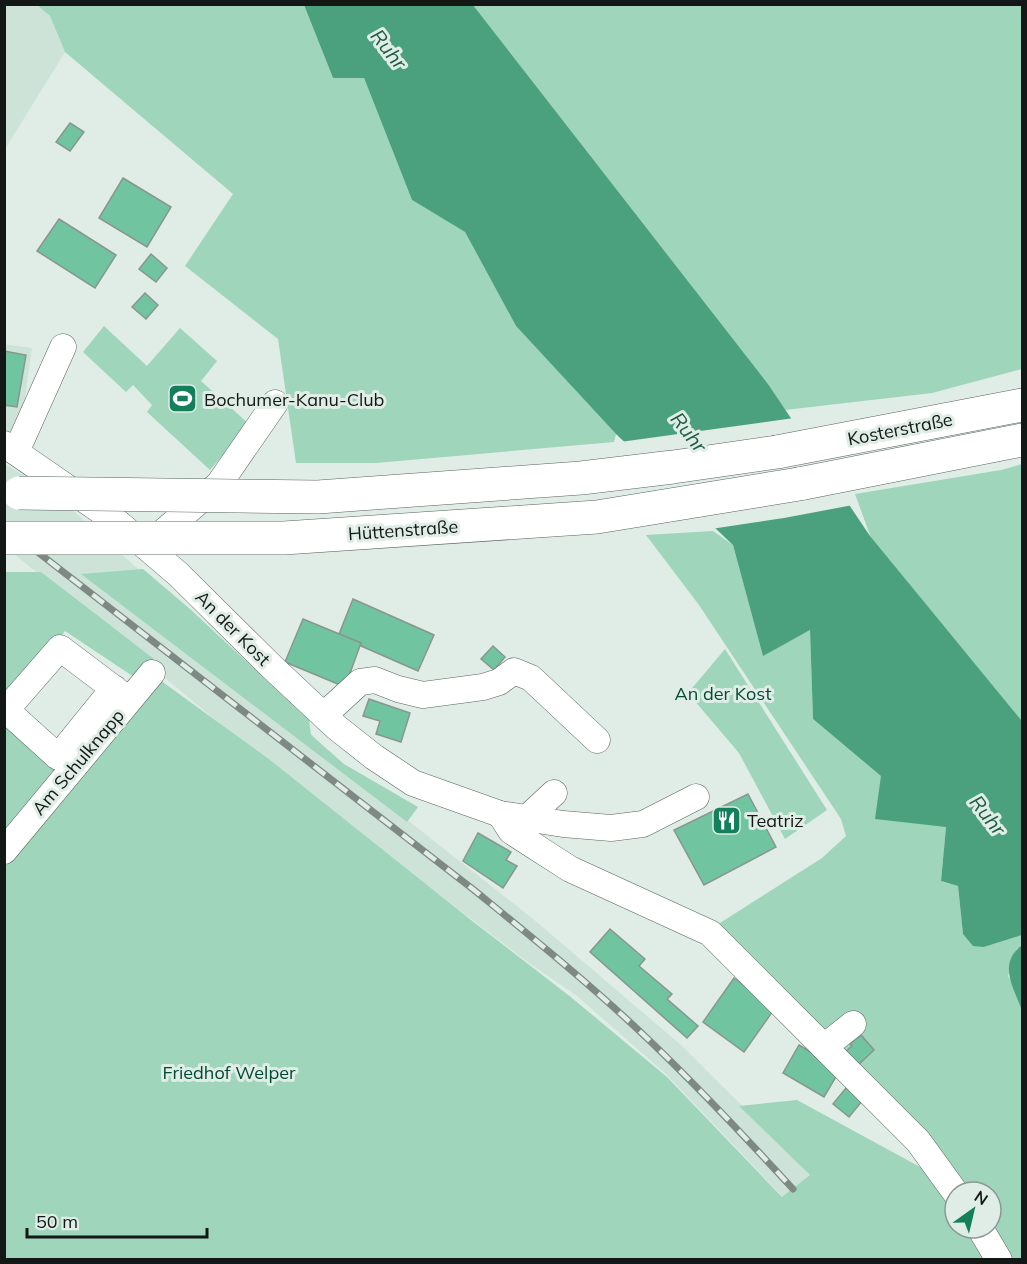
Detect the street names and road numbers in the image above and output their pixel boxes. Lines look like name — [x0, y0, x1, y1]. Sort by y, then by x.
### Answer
street label: Kosterstraße — [846, 408, 954, 450]
street label: Hüttenstraße — [347, 515, 459, 545]
street label: An der Kost — [191, 586, 275, 670]
street label: Am Schulknapp — [27, 704, 129, 820]

